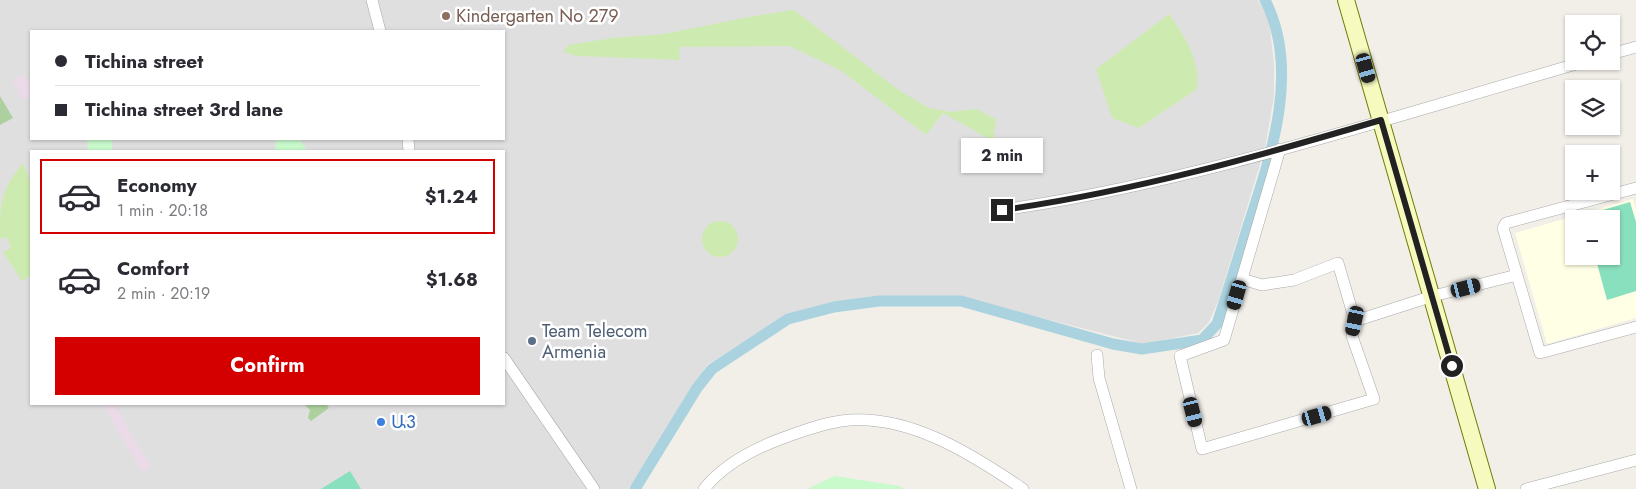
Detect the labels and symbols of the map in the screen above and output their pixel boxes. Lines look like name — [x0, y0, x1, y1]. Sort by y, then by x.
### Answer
place label: Kindergarten No 279 — [456, 3, 619, 29]
marker: Kindergarten No 279 — [440, 10, 452, 22]
car — [1354, 52, 1377, 84]
callout: 2 min — [961, 138, 1043, 172]
route end — [991, 199, 1013, 221]
car — [1449, 277, 1482, 299]
car — [1225, 279, 1248, 311]
car — [1344, 305, 1365, 337]
place label: Team Telecom Armenia — [542, 318, 648, 365]
marker: Team Telecom Armenia — [526, 335, 538, 347]
route start — [1441, 355, 1463, 377]
car — [1182, 396, 1203, 428]
car — [1300, 405, 1333, 427]
place label: Ա3 — [391, 409, 416, 435]
marker: Ա3 — [375, 416, 387, 428]

